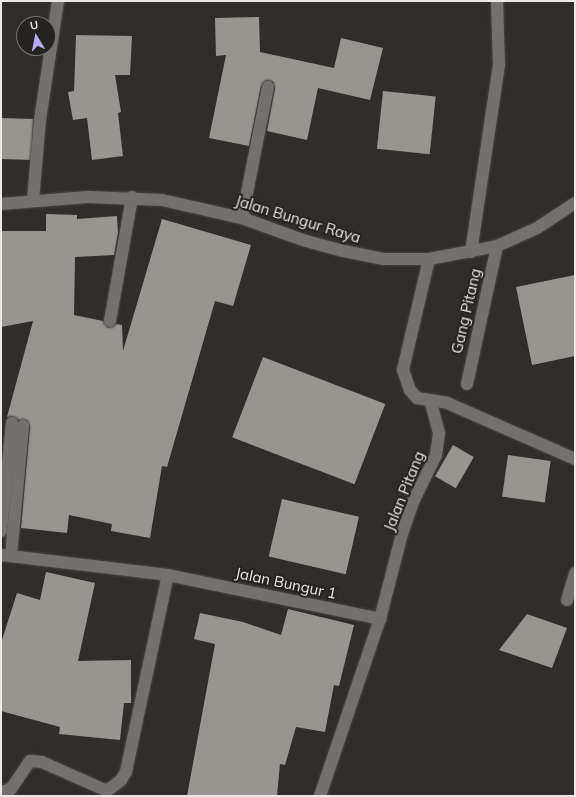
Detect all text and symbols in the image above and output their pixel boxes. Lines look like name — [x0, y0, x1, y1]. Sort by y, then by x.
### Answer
north arrow — [16, 16, 56, 56]
text: U — [29, 18, 39, 33]
street label: Jalan Bungur Raya — [233, 191, 363, 247]
street label: Gang Pitang — [447, 267, 485, 355]
street label: Jalan Pitang — [380, 448, 428, 534]
street label: Jalan Bungur 1 — [234, 563, 338, 603]

